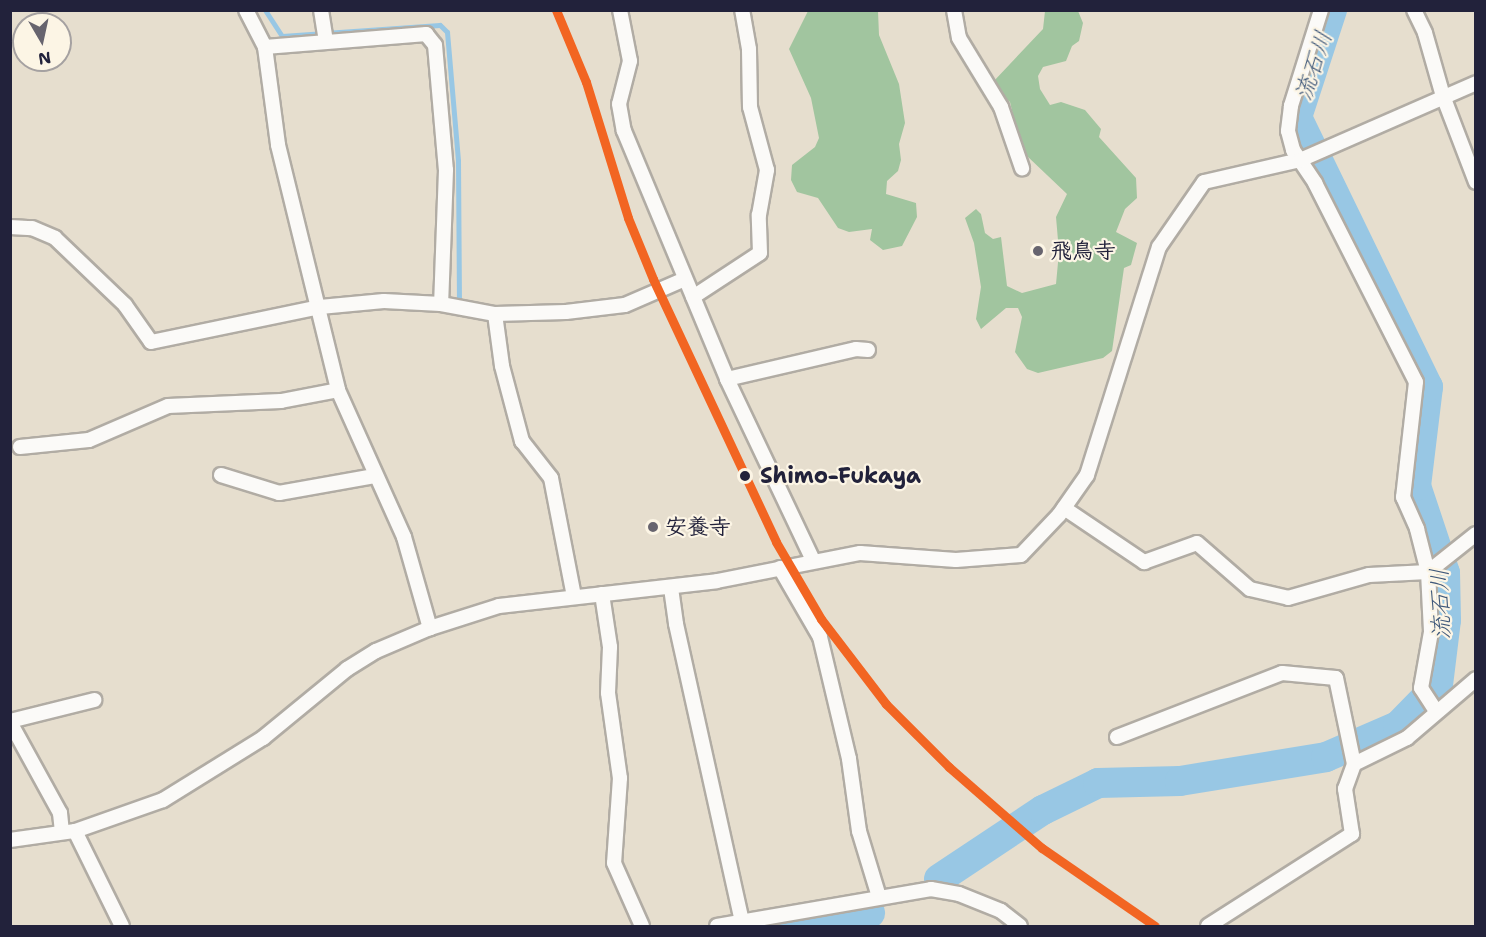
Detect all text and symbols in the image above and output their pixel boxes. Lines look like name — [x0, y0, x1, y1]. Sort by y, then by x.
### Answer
north arrow — [12, 12, 72, 72]
water label: 流石川 — [1289, 27, 1339, 105]
text: N — [37, 47, 52, 70]
place label: 飛鳥寺 — [1050, 238, 1116, 264]
marker: 飛鳥寺 — [1031, 244, 1045, 258]
place label: Shimo-Fukaya — [760, 463, 921, 489]
marker: Shimo-Fukaya — [735, 466, 755, 486]
place label: 安養寺 — [665, 514, 731, 540]
marker: 安養寺 — [646, 520, 660, 534]
water label: 流石川 — [1425, 568, 1457, 640]

